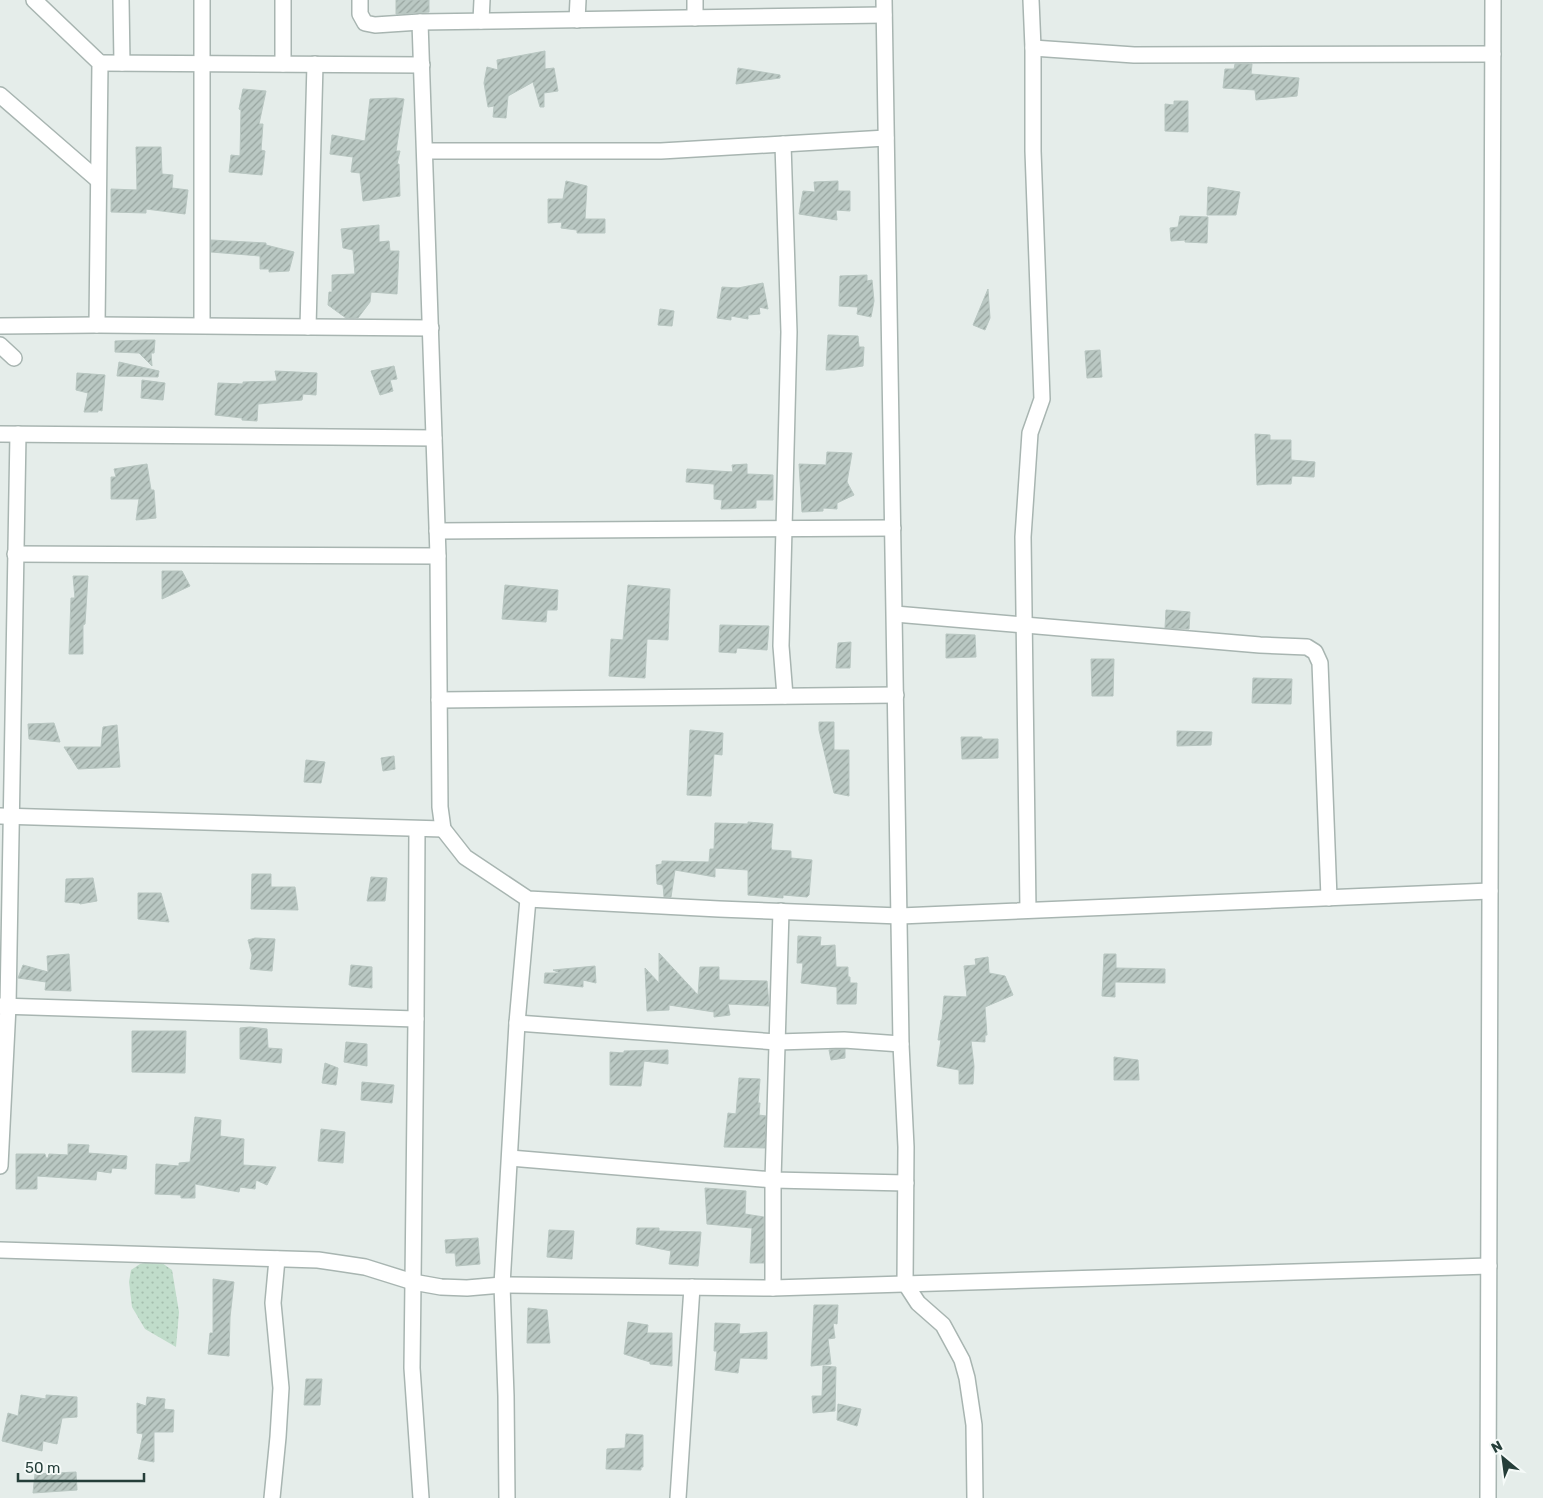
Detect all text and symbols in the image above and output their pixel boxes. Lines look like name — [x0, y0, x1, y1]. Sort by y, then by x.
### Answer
north arrow — [1478, 1433, 1528, 1483]
text: N — [1488, 1437, 1505, 1457]
scale bar — [18, 1450, 144, 1482]
text: 50 m — [25, 1459, 60, 1477]

